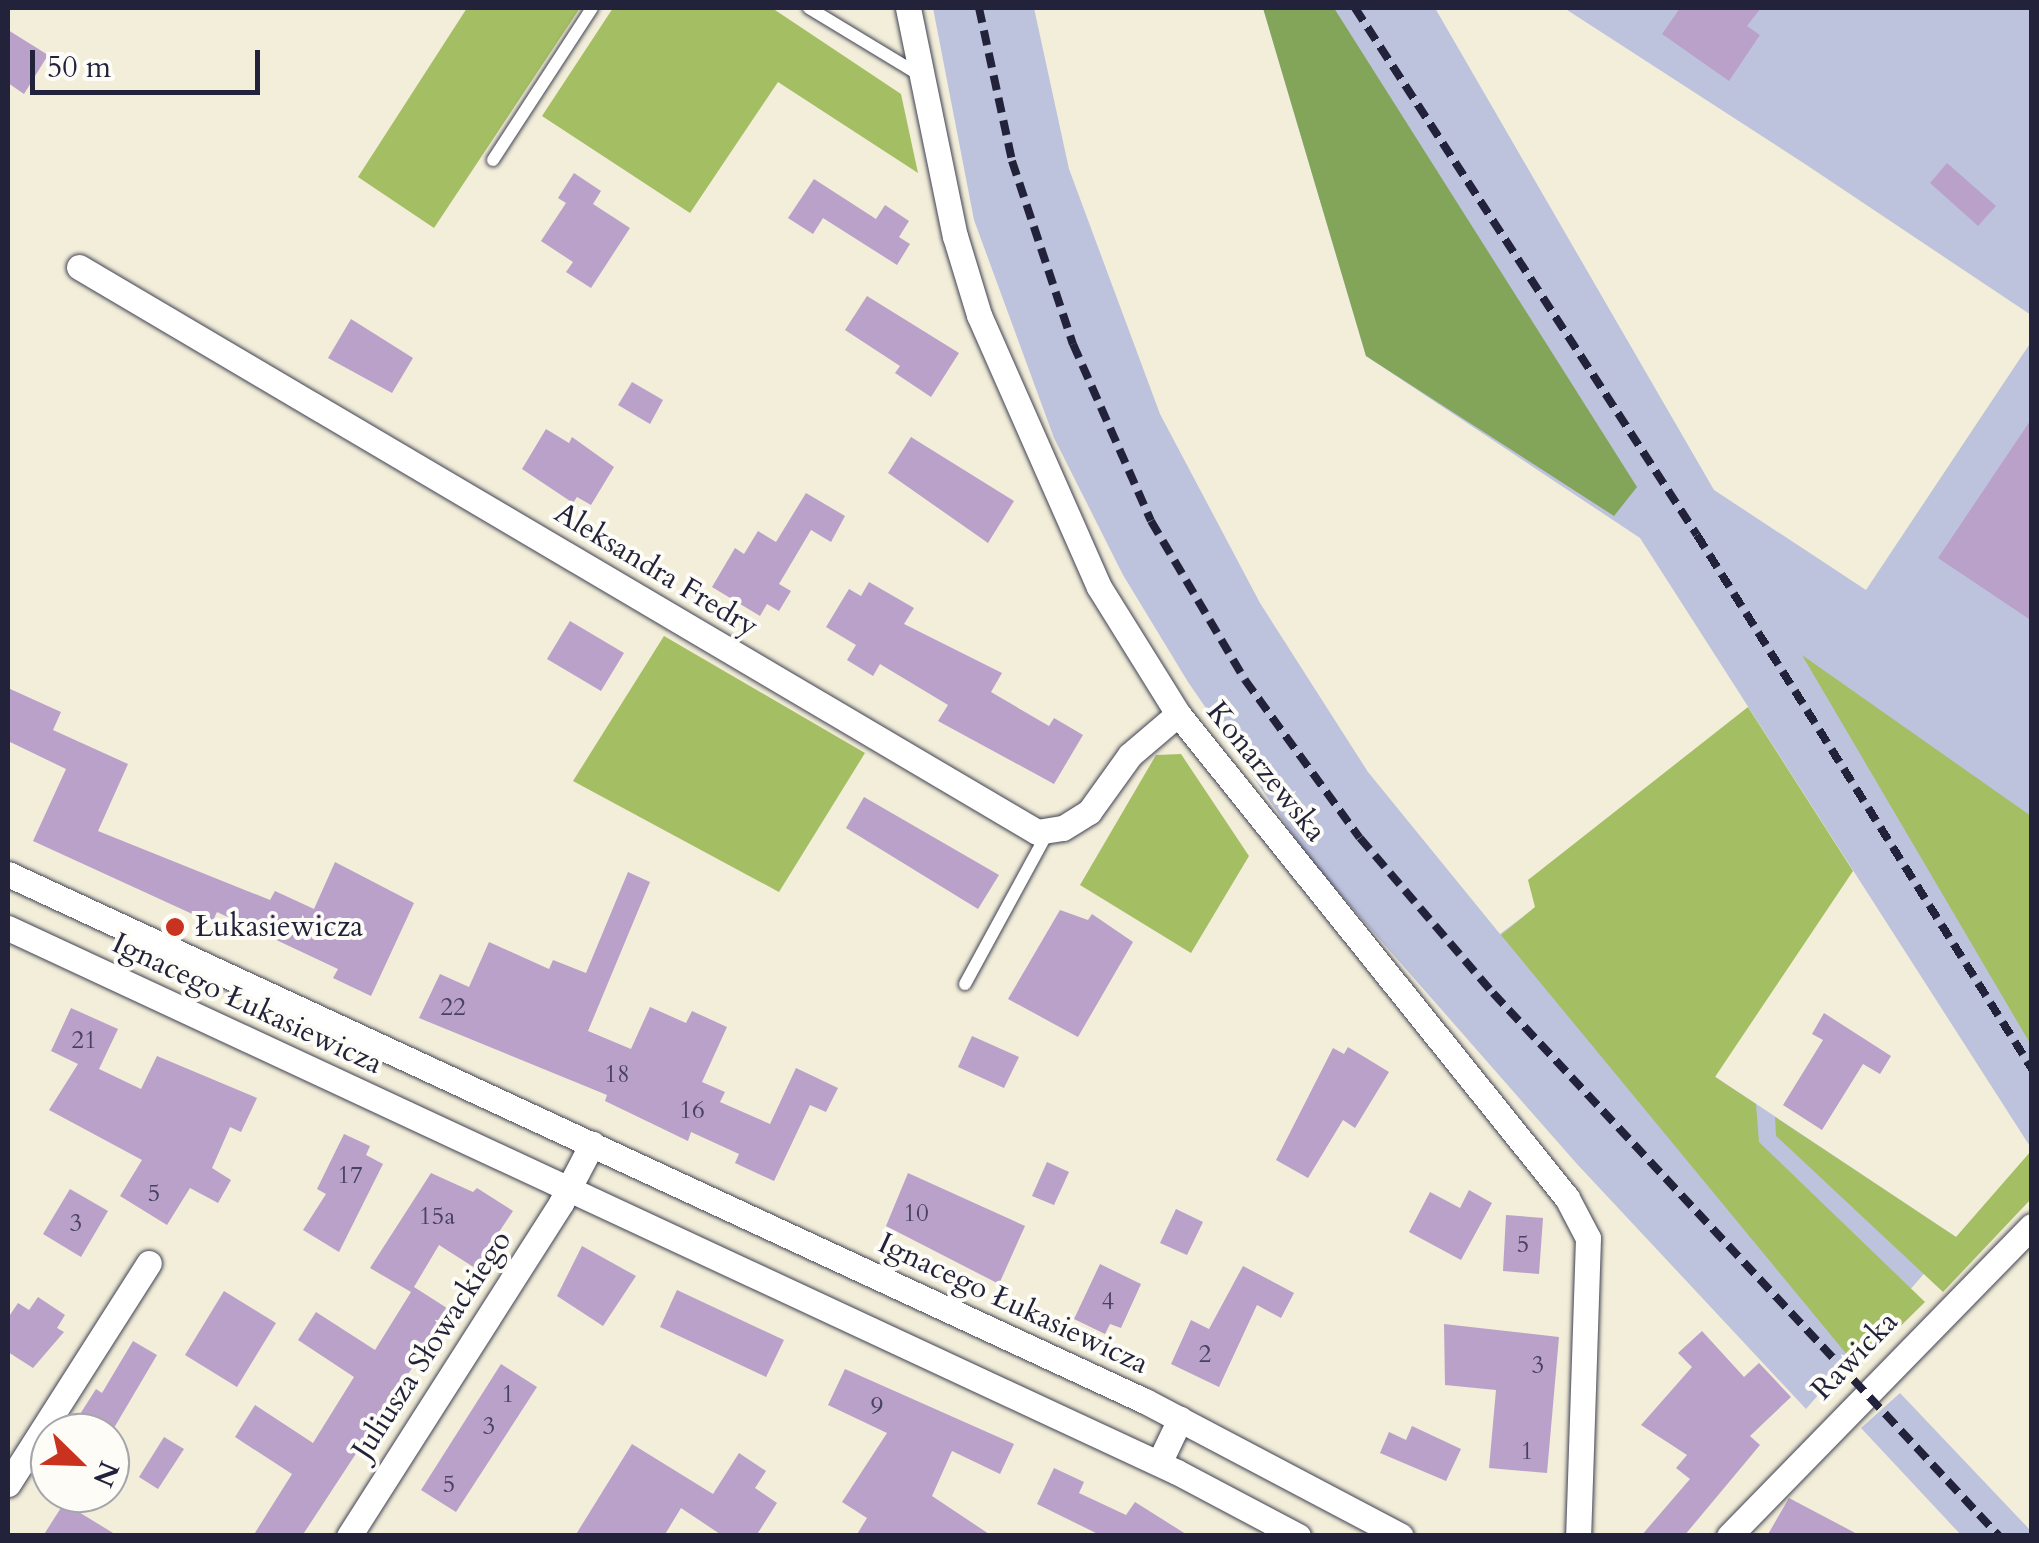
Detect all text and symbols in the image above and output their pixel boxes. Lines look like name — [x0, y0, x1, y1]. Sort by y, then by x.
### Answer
scale bar — [35, 30, 265, 92]
text: 50 m — [47, 47, 111, 88]
street label: Aleksandra Fredry — [548, 495, 764, 645]
street label: Konarzewska — [1199, 695, 1333, 849]
place label: Łukasiewicza — [195, 909, 363, 945]
marker: Łukasiewicza — [164, 916, 186, 938]
street label: Ignacego Łukasiewicza — [106, 926, 388, 1082]
house number: 22 — [440, 992, 466, 1022]
house number: 21 — [71, 1025, 97, 1055]
house number: 18 — [604, 1059, 630, 1089]
house number: 16 — [679, 1095, 705, 1125]
house number: 17 — [337, 1160, 363, 1190]
house number: 5 — [148, 1178, 160, 1208]
house number: 10 — [903, 1198, 929, 1228]
house number: 15a — [419, 1201, 455, 1231]
house number: 3 — [70, 1208, 82, 1238]
street label: Juliusza Słowackiego — [345, 1224, 519, 1466]
street label: Ignacego Łukasiewicza — [872, 1226, 1154, 1382]
house number: 5 — [1517, 1229, 1529, 1259]
house number: 4 — [1102, 1286, 1114, 1316]
street label: Rawicka — [1804, 1304, 1906, 1408]
house number: 2 — [1199, 1339, 1211, 1369]
house number: 3 — [1532, 1350, 1544, 1380]
house number: 1 — [502, 1379, 514, 1409]
house number: 9 — [871, 1391, 883, 1421]
house number: 3 — [483, 1411, 495, 1441]
north arrow — [30, 1413, 130, 1513]
house number: 1 — [1521, 1436, 1533, 1466]
text: N — [84, 1455, 128, 1493]
house number: 5 — [443, 1469, 455, 1499]

